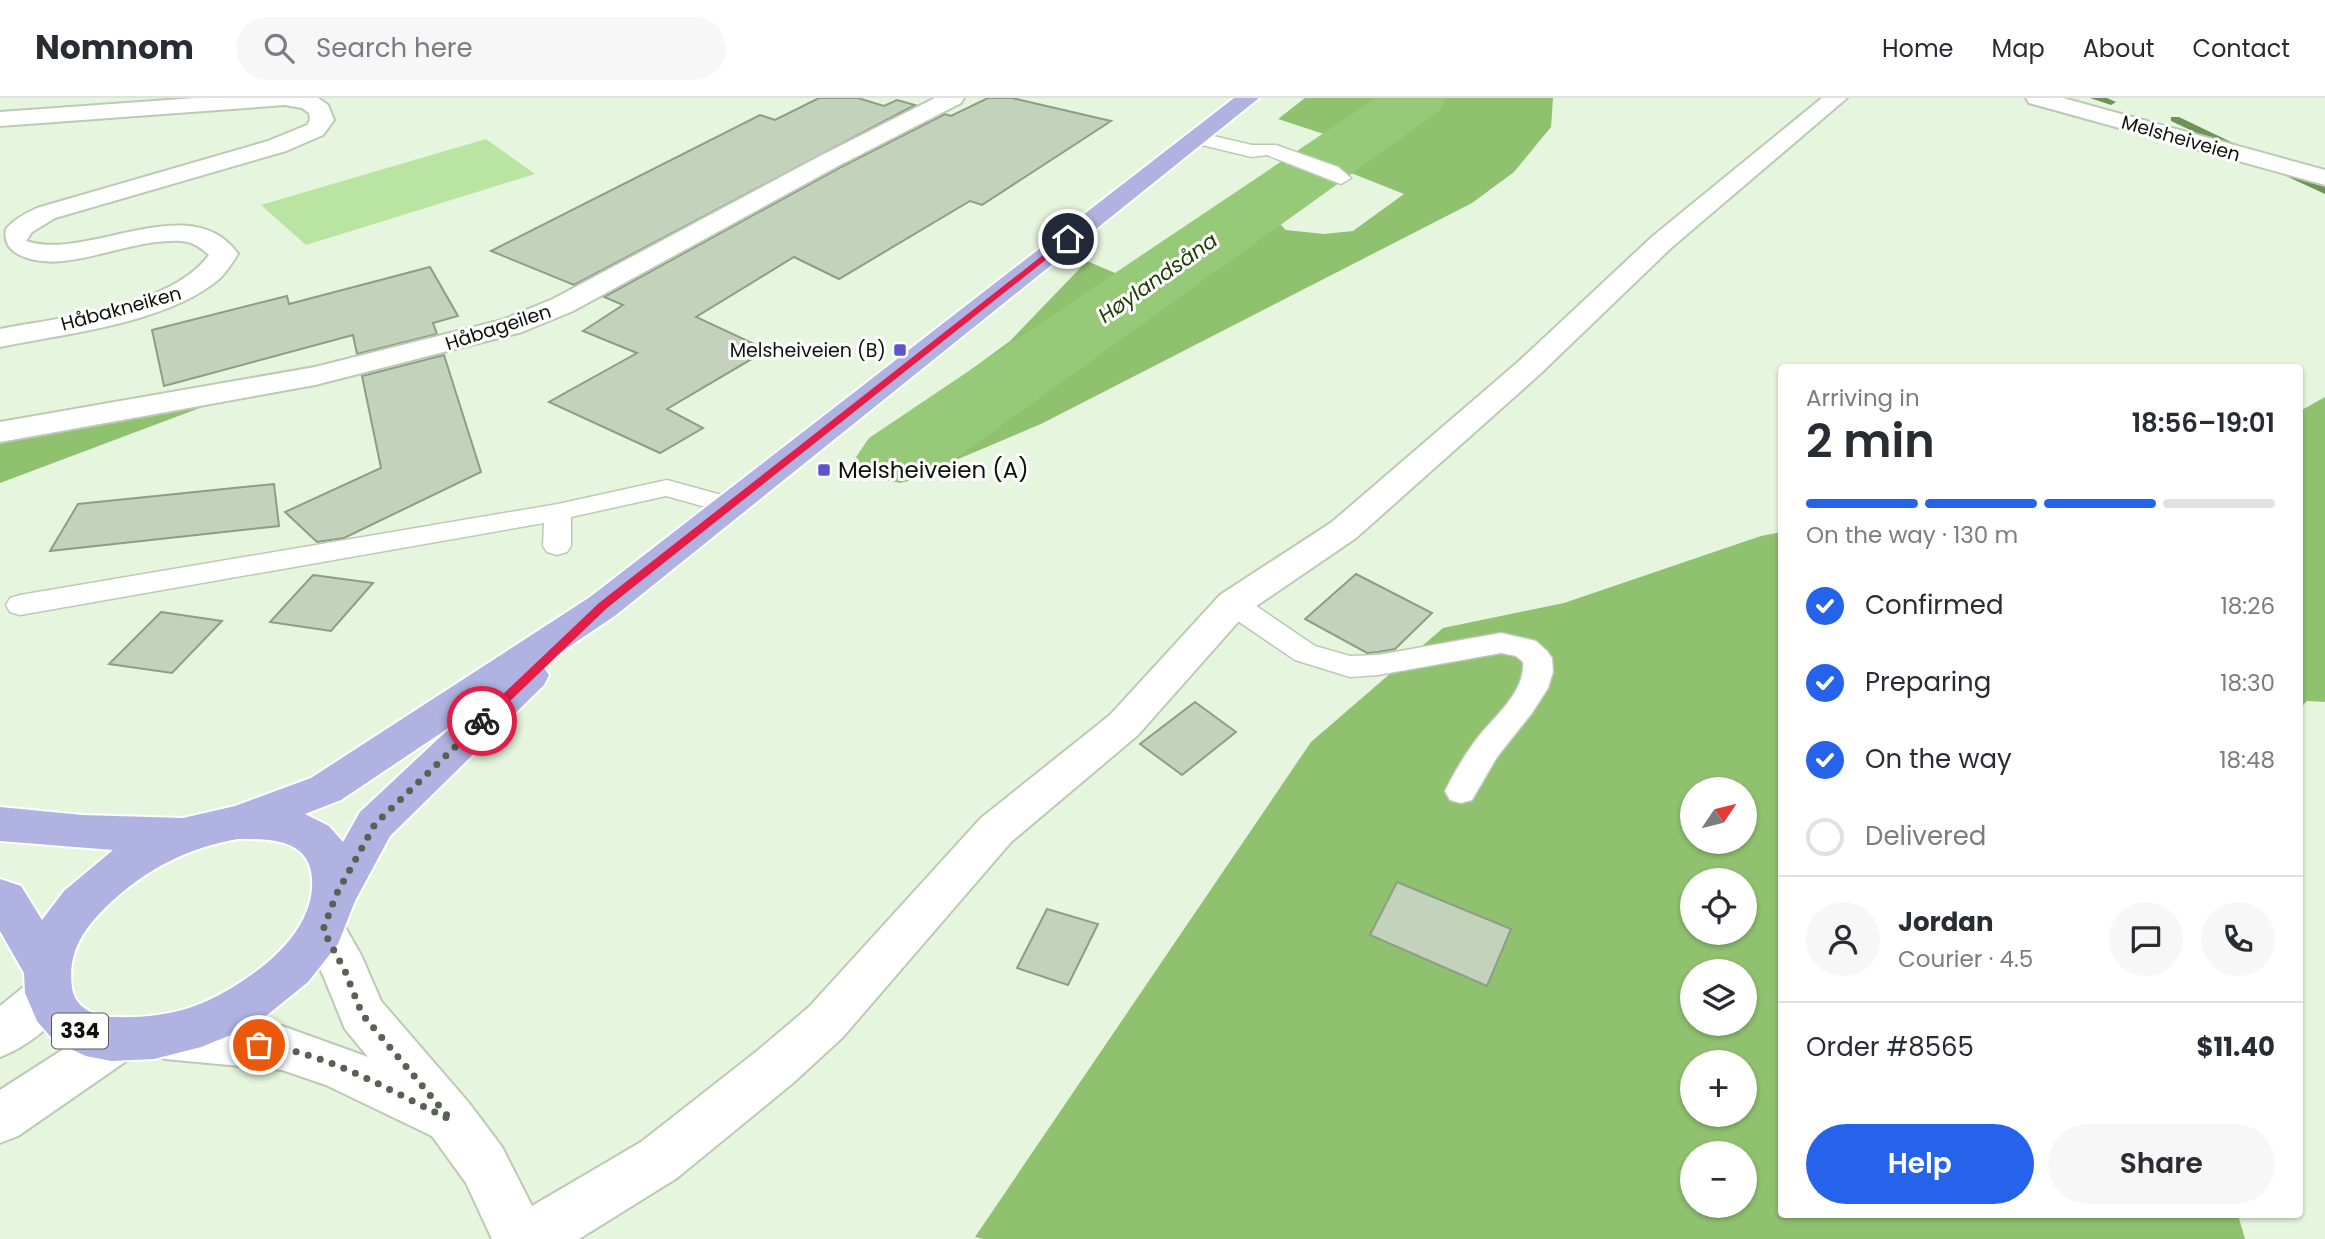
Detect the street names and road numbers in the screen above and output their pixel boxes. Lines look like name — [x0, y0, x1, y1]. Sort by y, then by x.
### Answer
street label: Melsheiveien — [2118, 109, 2243, 168]
street label: Håbakneiken — [58, 279, 184, 338]
street label: Håbageilen — [442, 298, 554, 357]
road number: 334 — [52, 1014, 108, 1048]

